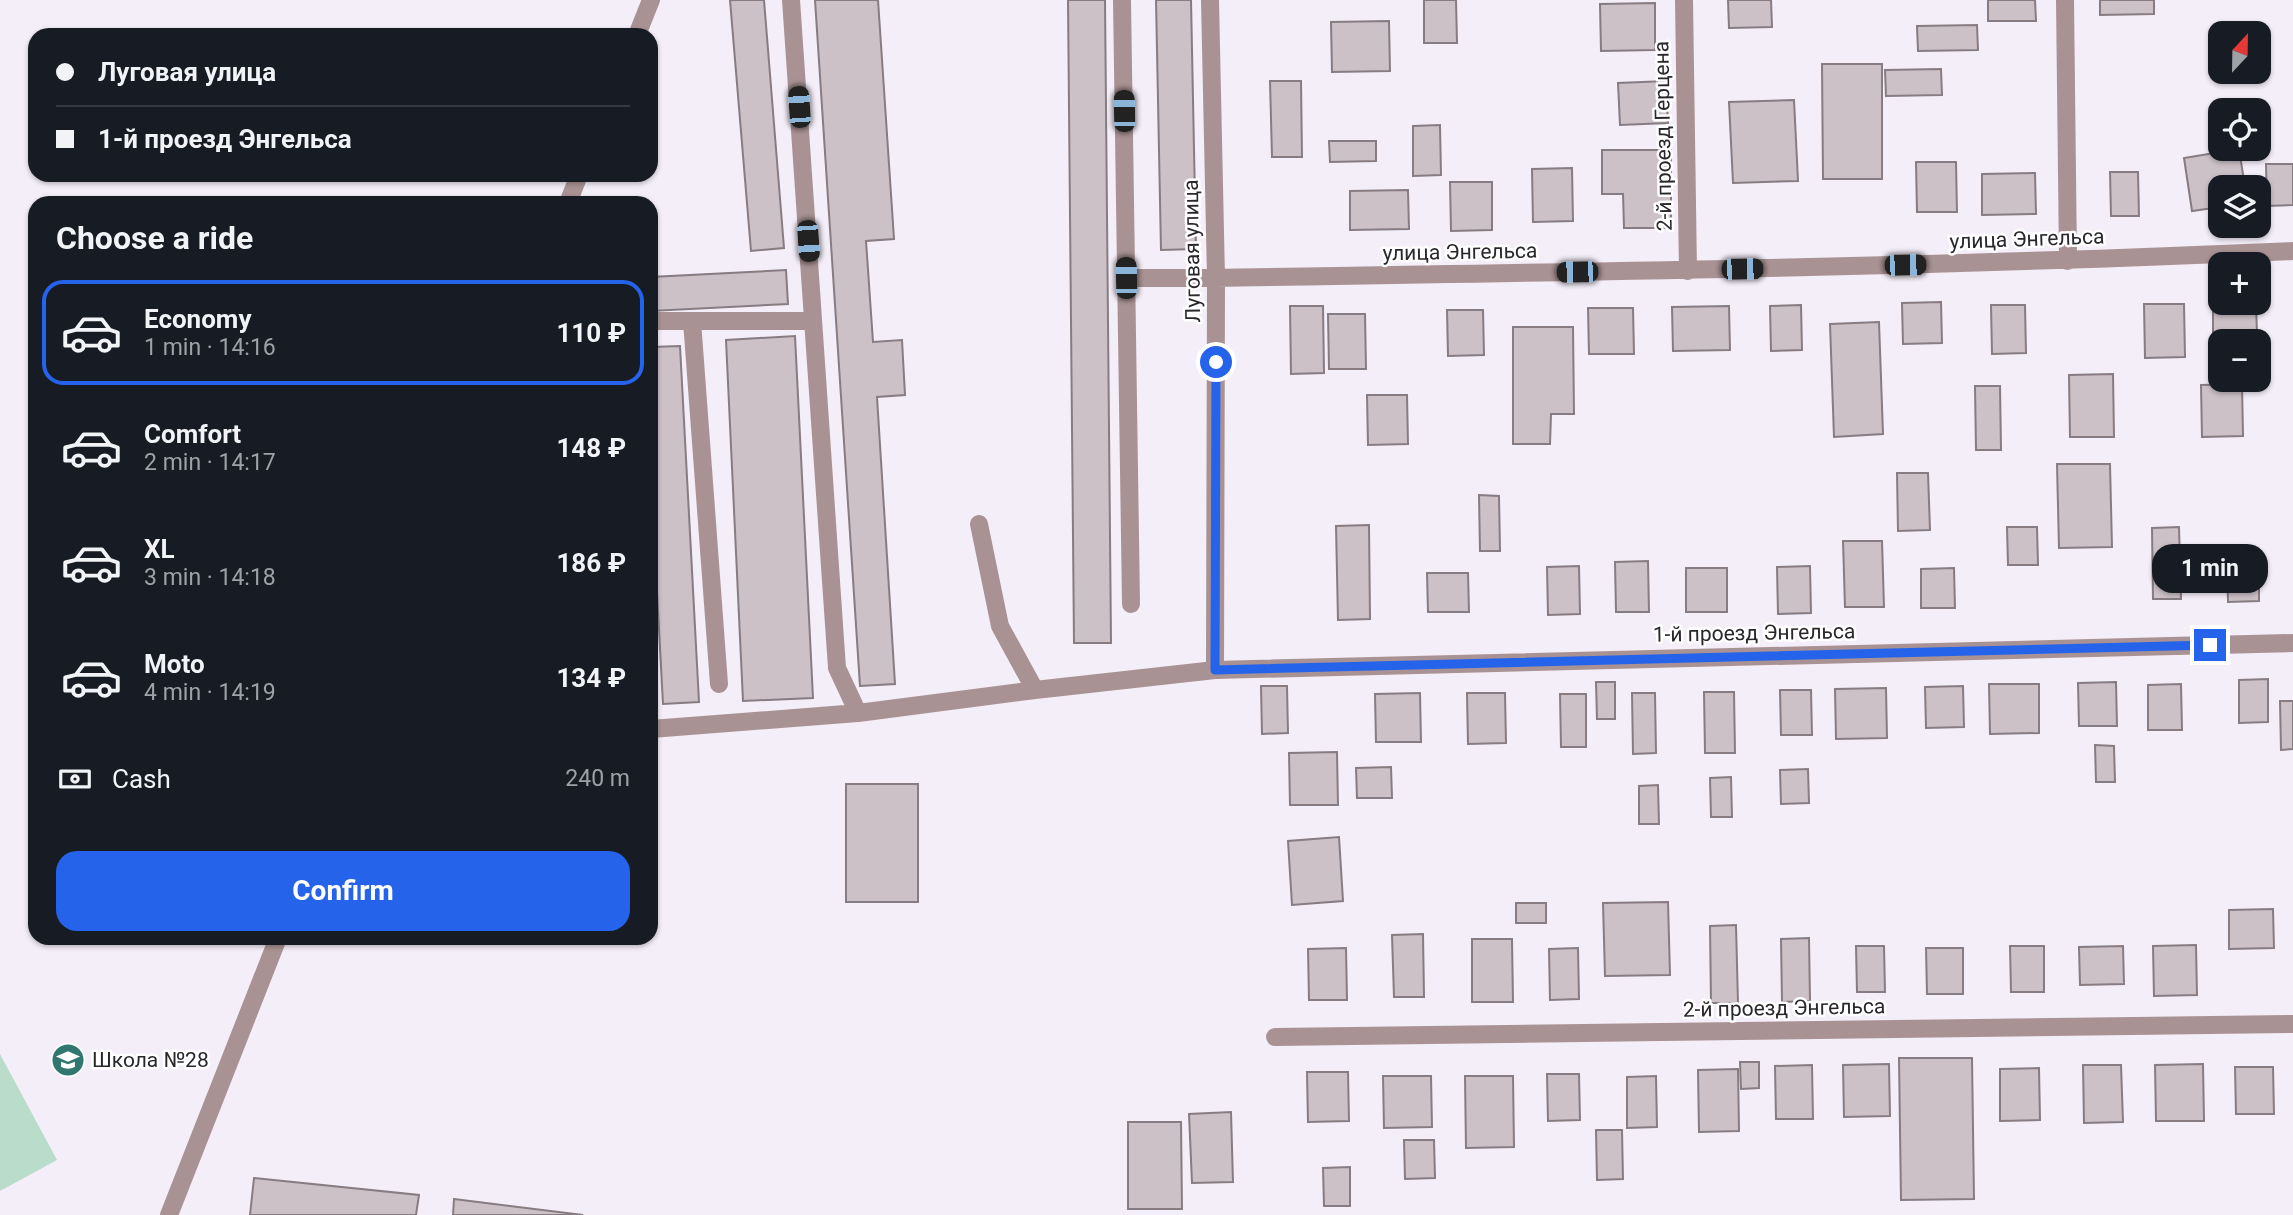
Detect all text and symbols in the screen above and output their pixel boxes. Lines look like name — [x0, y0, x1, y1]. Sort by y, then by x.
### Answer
north arrow — [2208, 21, 2272, 84]
map controls — [2208, 21, 2271, 392]
street label: 2-й проезд Герцена — [1649, 41, 1677, 231]
text: Луговая улица — [98, 57, 276, 87]
car — [788, 85, 811, 129]
car — [1114, 90, 1135, 132]
button: locate — [2208, 98, 2271, 161]
text: 1-й проезд Энгельса — [98, 124, 352, 154]
button: layers — [2208, 175, 2271, 238]
street label: Луговая улица — [1179, 179, 1205, 323]
text: Choose a ride — [56, 219, 253, 257]
car — [797, 219, 820, 263]
street label: улица Энгельса — [1949, 224, 2105, 254]
street label: улица Энгельса — [1382, 239, 1538, 265]
button: + — [2208, 252, 2271, 315]
car — [1884, 254, 1927, 276]
car — [1116, 257, 1137, 299]
car — [1721, 258, 1764, 280]
car — [1556, 261, 1599, 283]
icon: car — [60, 301, 123, 364]
text: Economy — [144, 304, 251, 334]
text: 110 ₽ — [556, 318, 626, 348]
button: − — [2208, 329, 2271, 392]
text: 1 min · 14:16 — [144, 334, 276, 361]
route start — [1200, 346, 1232, 378]
icon: car — [60, 416, 123, 479]
text: Comfort — [144, 419, 241, 449]
text: 148 ₽ — [556, 433, 626, 463]
text: 2 min · 14:17 — [144, 449, 276, 476]
icon: car — [60, 531, 123, 594]
text: XL — [144, 534, 175, 564]
callout: 1 min — [2152, 544, 2268, 592]
text: 186 ₽ — [556, 548, 626, 578]
text: 1 min — [2181, 555, 2239, 582]
text: 3 min · 14:18 — [144, 564, 276, 591]
street label: 1-й проезд Энгельса — [1653, 619, 1855, 647]
route end — [2194, 629, 2226, 661]
icon: car — [60, 646, 123, 709]
text: Moto — [144, 649, 205, 679]
text: 134 ₽ — [556, 663, 626, 693]
text: 4 min · 14:19 — [144, 679, 276, 706]
icon: cash — [56, 760, 94, 798]
text: Cash — [112, 764, 171, 794]
text: 240 m — [565, 765, 630, 792]
button: Confirm — [56, 851, 630, 931]
street label: 2-й проезд Энгельса — [1683, 994, 1885, 1022]
school or university icon: Школа №28 — [49, 1041, 87, 1079]
place label: Школа №28 — [92, 1048, 209, 1072]

